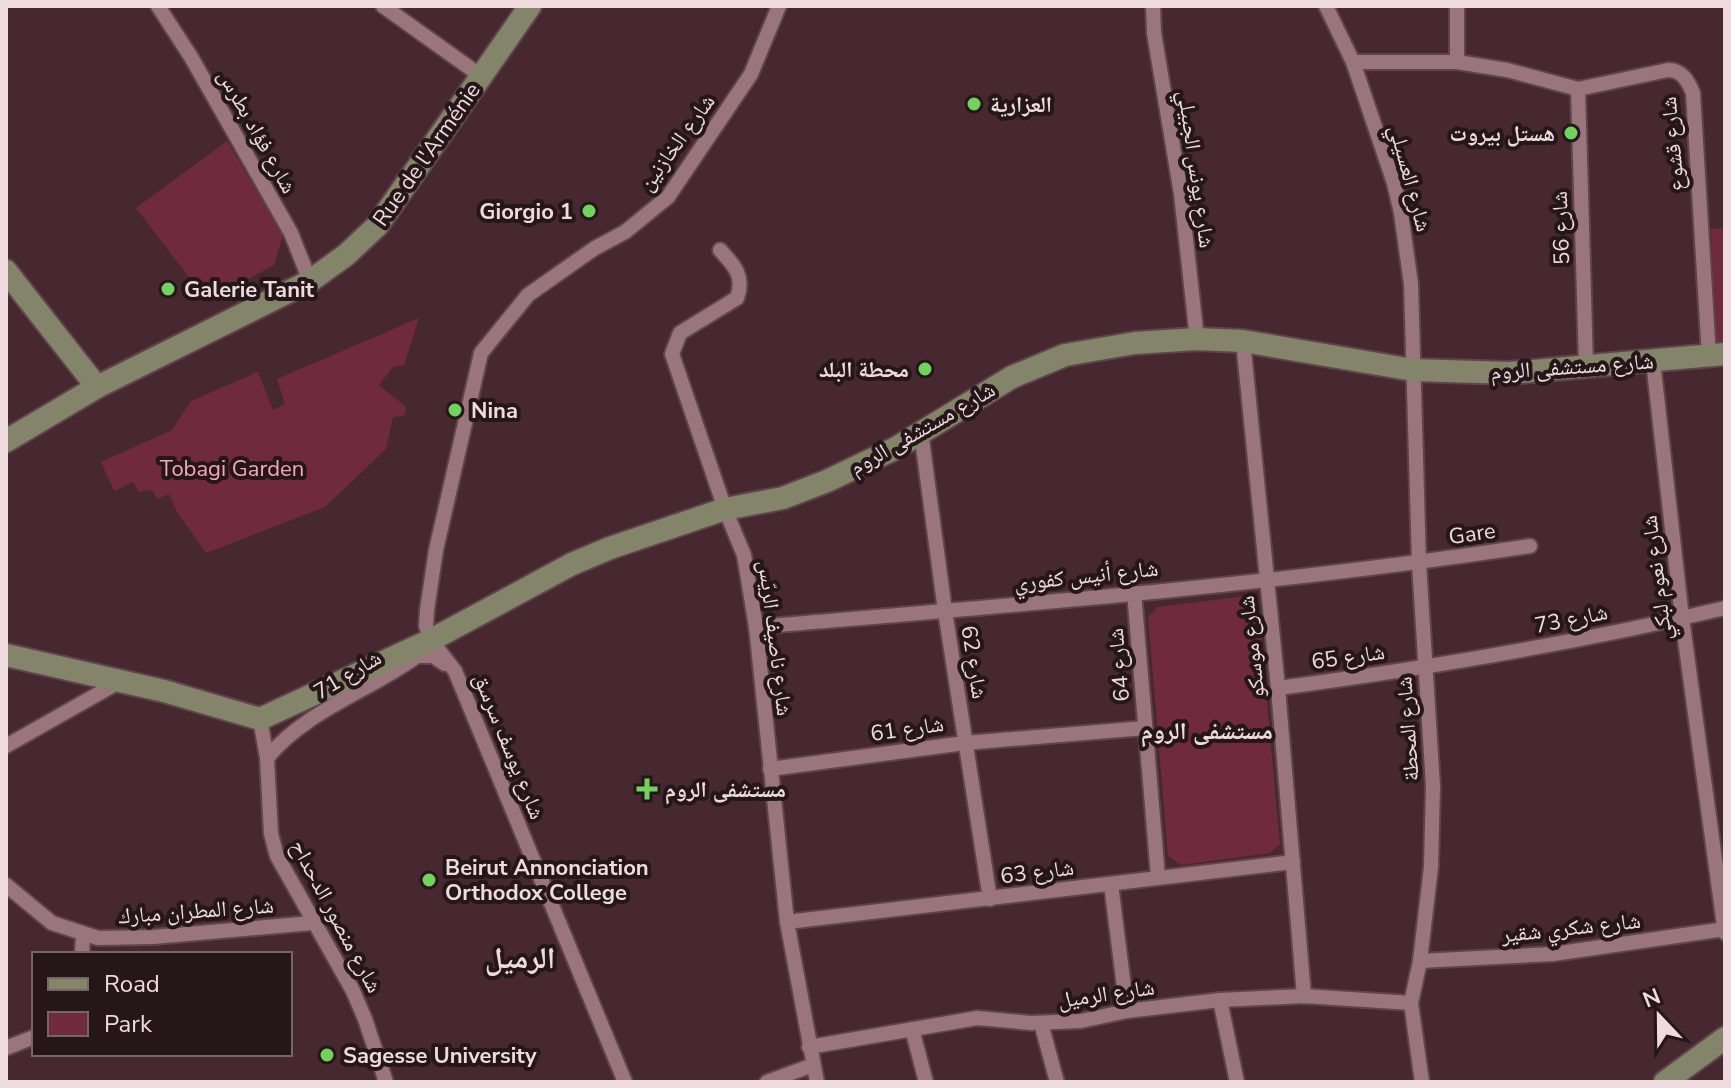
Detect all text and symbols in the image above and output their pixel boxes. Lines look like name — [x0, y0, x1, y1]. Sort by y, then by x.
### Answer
street label: شارع فؤاد بطرس — [211, 64, 304, 199]
street label: Rue de l'Arménie — [366, 77, 488, 232]
street label: شارع الخازنين — [631, 88, 722, 197]
street label: شارع يونس الجبيلي — [1169, 88, 1222, 250]
place label: العزارية — [990, 90, 1052, 120]
marker: العزارية — [965, 95, 983, 113]
street label: شارع قشوع — [1654, 95, 1692, 192]
place label: هستل بيروت — [1450, 119, 1555, 149]
street label: شارع العسيلي — [1380, 121, 1439, 235]
marker: هستل بيروت — [1562, 124, 1580, 142]
street label: شارع 56 — [1545, 191, 1577, 265]
place label: Giorgio 1 — [479, 197, 573, 227]
marker: Giorgio 1 — [580, 202, 598, 220]
place label: Galerie Tanit — [184, 275, 315, 305]
marker: Galerie Tanit — [159, 280, 177, 298]
street label: شارع مستشفى الروم — [1489, 346, 1655, 388]
place label: محطة البلد — [819, 355, 909, 385]
marker: محطة البلد — [916, 360, 934, 378]
street label: شارع مستشفى الروم — [844, 375, 1001, 483]
place label: Nina — [471, 396, 518, 426]
marker: Nina — [446, 401, 464, 419]
park label: Tobagi Garden — [160, 454, 304, 484]
street label: شارع نعوم لبكي — [1634, 513, 1681, 642]
street label: Gare — [1447, 516, 1498, 552]
street label: شارع أنيس كفوري — [1013, 554, 1160, 600]
street label: شارع ناصيف الريّس — [751, 559, 799, 718]
street label: شارع موسكو — [1232, 594, 1272, 700]
street label: شارع 73 — [1532, 597, 1610, 641]
street label: شارع 62 — [953, 623, 995, 701]
street label: شارع 64 — [1101, 627, 1137, 703]
street label: شارع 65 — [1309, 637, 1387, 677]
street label: شارع 71 — [308, 643, 387, 707]
street label: شارع يوسف سرسق — [466, 669, 552, 824]
street label: شارع المحطة — [1389, 676, 1427, 782]
street label: شارع 61 — [868, 709, 946, 749]
district label: مستشفى الروم — [1141, 715, 1273, 748]
place label: مستشفى الروم — [665, 775, 786, 805]
marker: مستشفى الروم — [636, 778, 658, 800]
street label: شارع منصور الدحداح — [283, 835, 389, 998]
place label: Beirut Annonciation Orthodox College — [445, 853, 649, 908]
street label: شارع 63 — [999, 853, 1076, 891]
marker: Beirut Annonciation Orthodox College — [420, 871, 438, 889]
street label: شارع المطران مبارك — [117, 891, 275, 931]
street label: شارع شكري شقير — [1499, 906, 1642, 952]
district label: الرميل — [485, 938, 555, 979]
legend — [32, 952, 292, 1056]
text: Road — [104, 968, 160, 1000]
street label: شارع الرميل — [1056, 972, 1156, 1016]
north arrow — [1619, 976, 1699, 1056]
text: N — [1639, 981, 1665, 1015]
text: Park — [104, 1008, 153, 1040]
place label: Sagesse University — [343, 1041, 537, 1071]
marker: Sagesse University — [318, 1046, 336, 1064]

